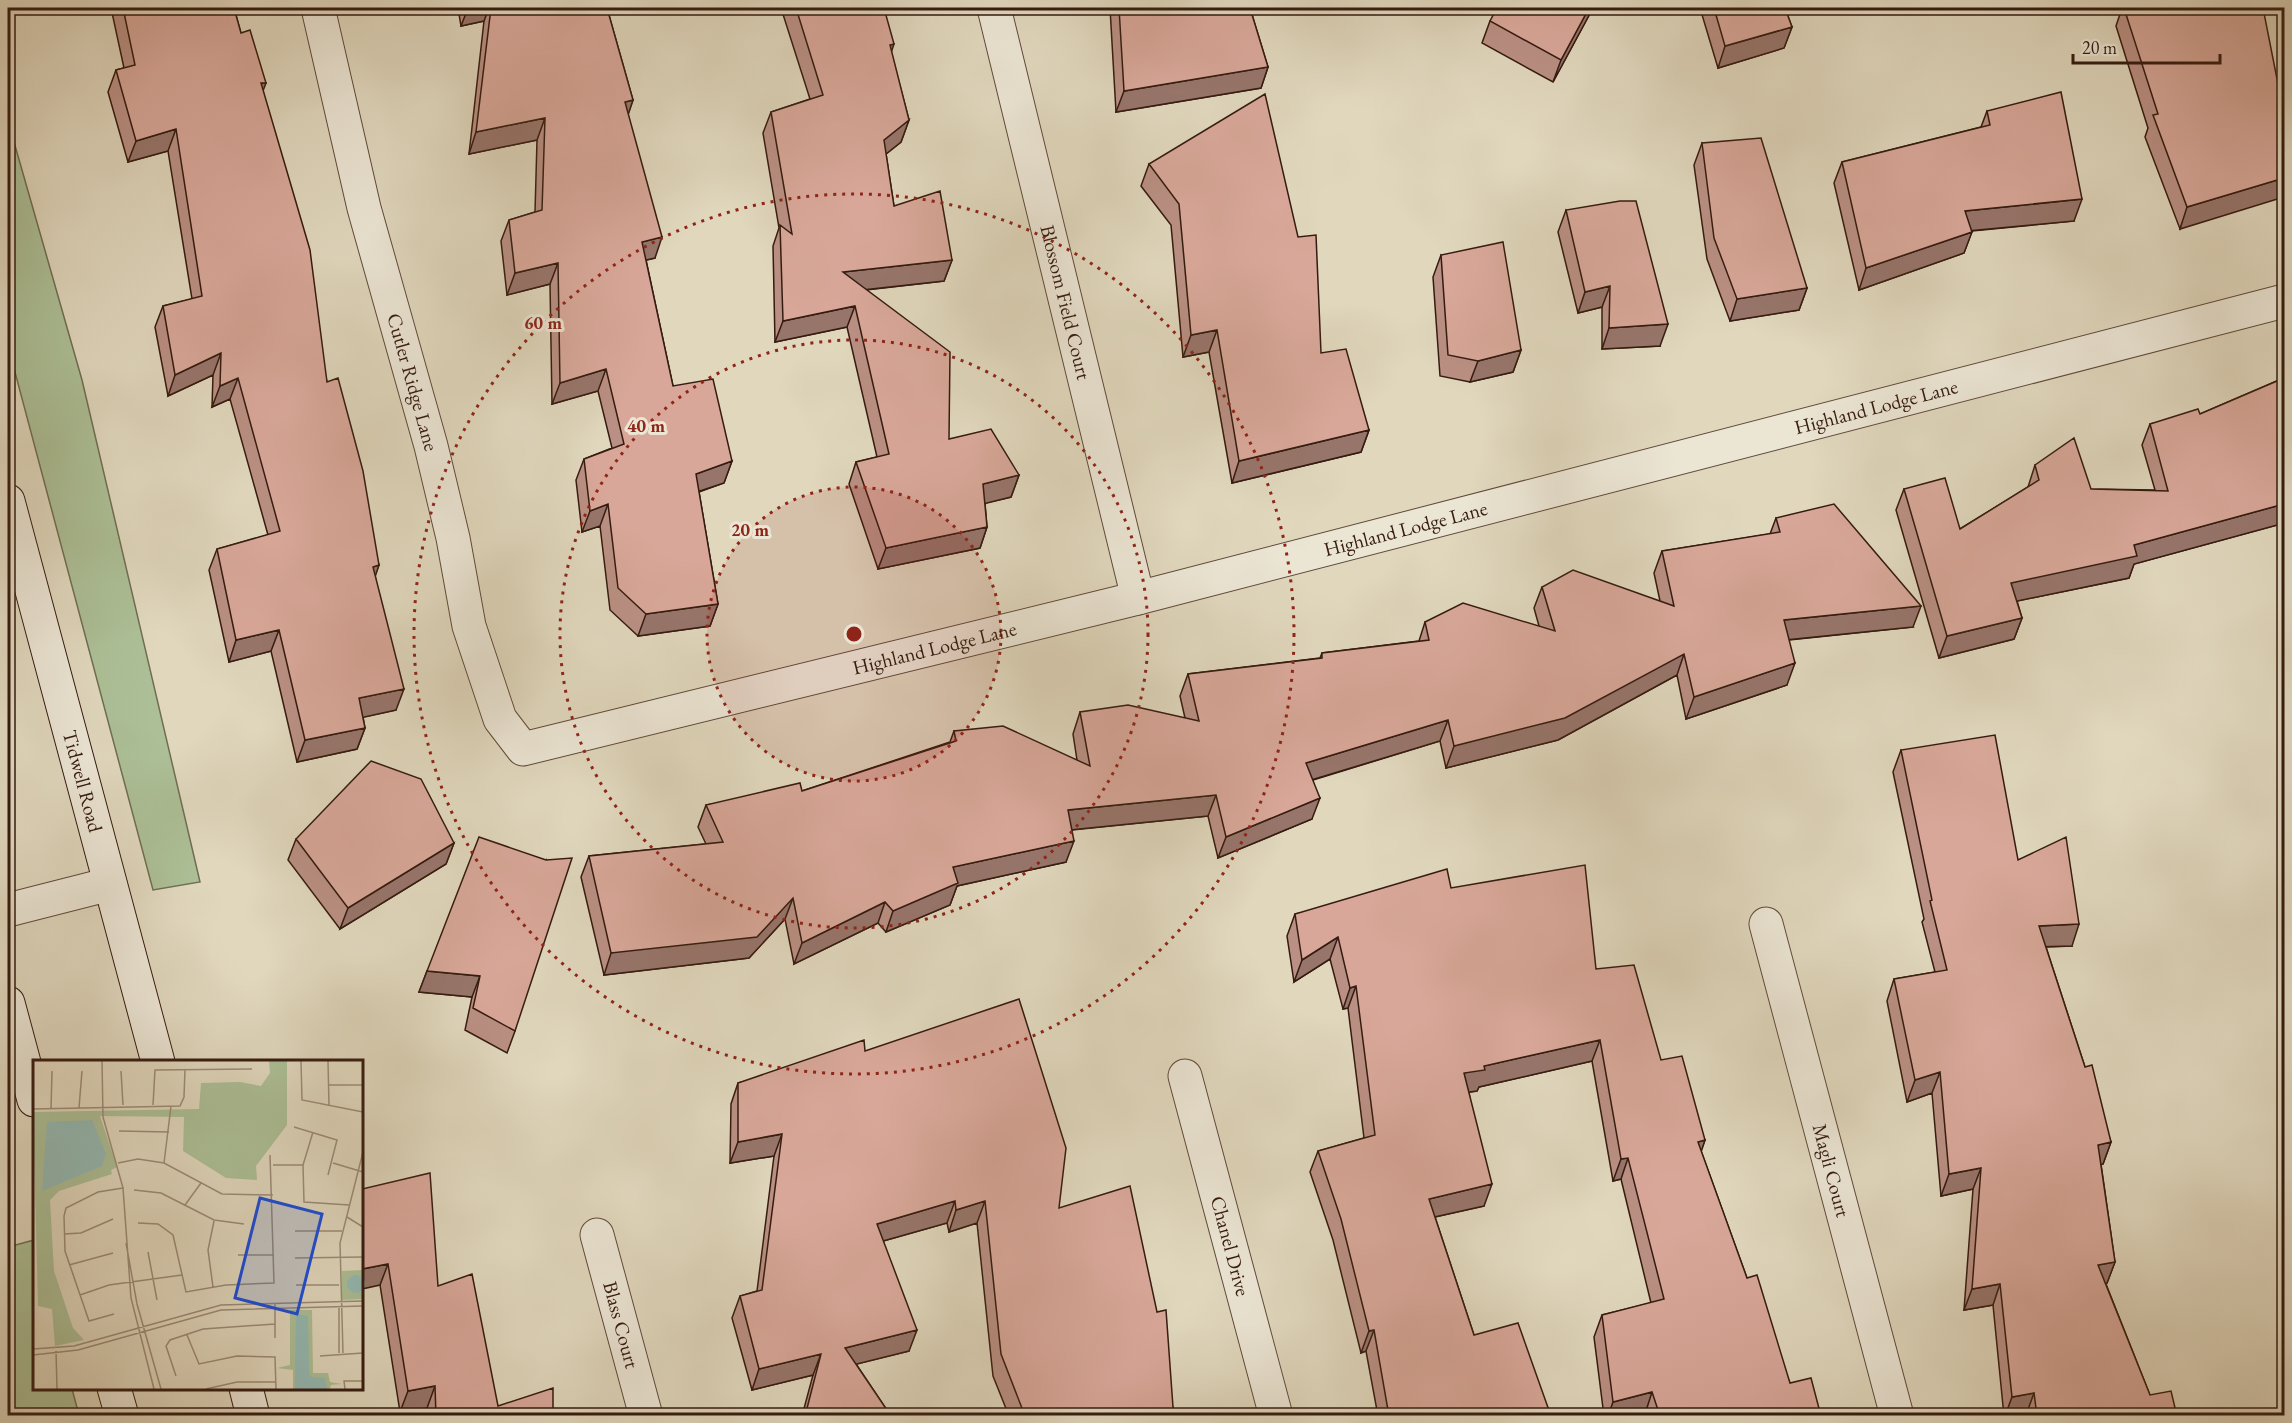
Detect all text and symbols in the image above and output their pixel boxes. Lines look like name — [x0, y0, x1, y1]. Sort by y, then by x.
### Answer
scale bar — [2073, 27, 2220, 65]
text: 20 m — [2082, 36, 2117, 59]
street label: Blossom Field Court — [1034, 222, 1097, 383]
street label: Cutler Ridge Lane — [381, 310, 445, 454]
text: 60 m — [524, 311, 562, 334]
street label: Highland Lodge Lane — [1791, 373, 1961, 440]
text: 40 m — [627, 414, 665, 437]
street label: Highland Lodge Lane — [1321, 495, 1490, 562]
text: 20 m — [731, 518, 769, 541]
street label: Highland Lodge Lane — [850, 615, 1019, 681]
centre of rings — [844, 624, 864, 644]
street label: Tidwell Road — [57, 727, 109, 836]
inset map — [33, 1060, 363, 1390]
street label: Magli Court — [1807, 1121, 1857, 1221]
street label: Chanel Drive — [1205, 1193, 1256, 1299]
street label: Blass Court — [597, 1278, 646, 1372]

